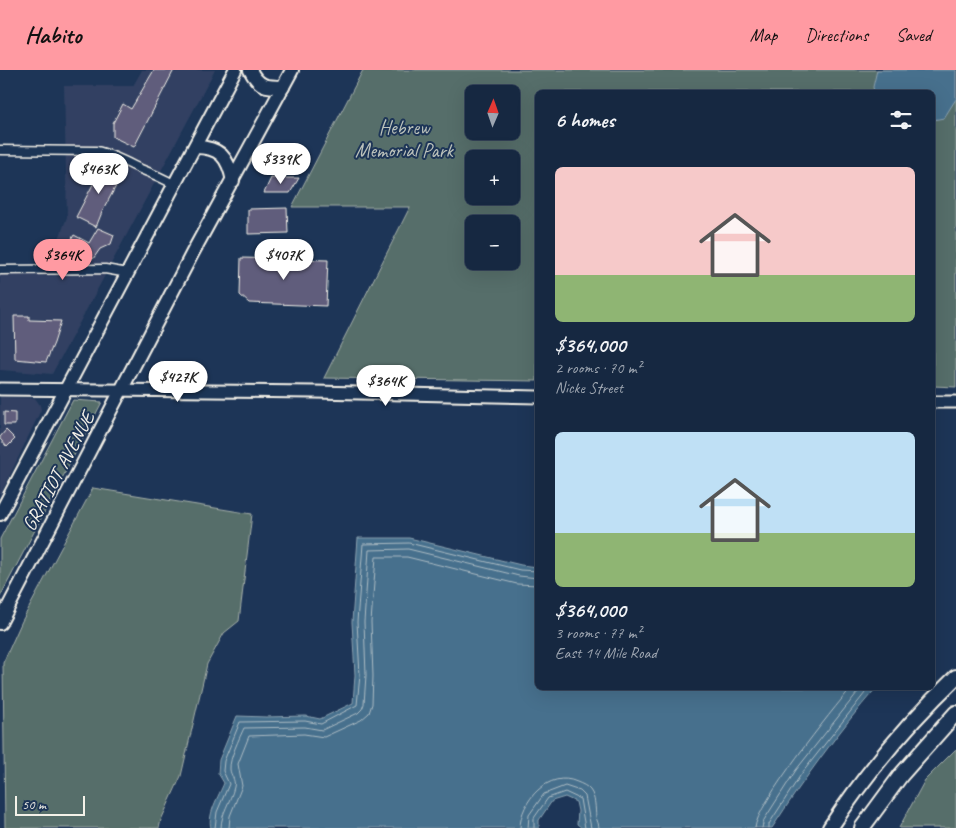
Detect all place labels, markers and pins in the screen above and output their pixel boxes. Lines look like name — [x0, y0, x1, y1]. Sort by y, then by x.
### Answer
pin: $339K — [246, 142, 316, 185]
pin: $463K — [64, 152, 134, 195]
pin: $364K — [28, 238, 98, 281]
pin: $407K — [249, 238, 319, 281]
pin: $427K — [143, 360, 213, 403]
pin: $364K — [351, 364, 421, 407]

